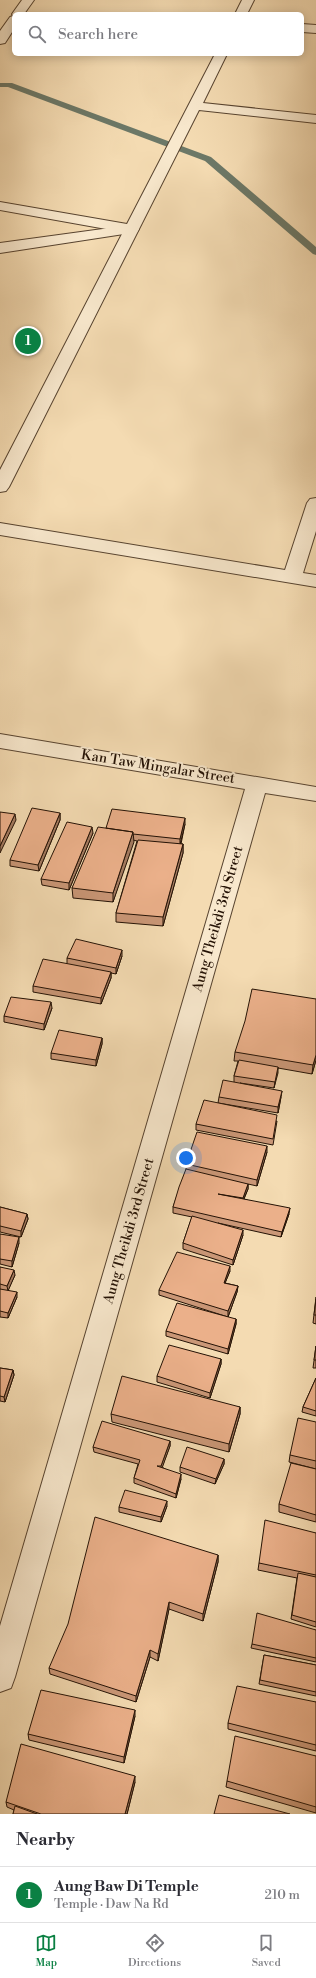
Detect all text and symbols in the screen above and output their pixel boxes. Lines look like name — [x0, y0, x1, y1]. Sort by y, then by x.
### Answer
search box — [12, 12, 304, 56]
icon: search — [26, 23, 48, 45]
text: Search here — [58, 25, 138, 44]
pin: 1 — [15, 326, 41, 356]
street label: Kan Taw Mingalar Street — [80, 746, 236, 788]
street label: Aung Theikdi 3rd Street — [188, 844, 247, 995]
your location — [176, 1148, 196, 1168]
street label: Aung Theikdi 3rd Street — [99, 1156, 158, 1307]
text: Nearby — [16, 1829, 75, 1851]
text: Aung Baw Di Temple — [54, 1877, 199, 1896]
text: 1 — [26, 1887, 32, 1903]
text: 210 m — [265, 1887, 300, 1903]
text: Temple · Daw Na Rd — [54, 1896, 169, 1912]
tab: Map — [35, 1932, 57, 1970]
tab: Directions — [128, 1932, 181, 1970]
tab: Saved — [252, 1932, 281, 1970]

